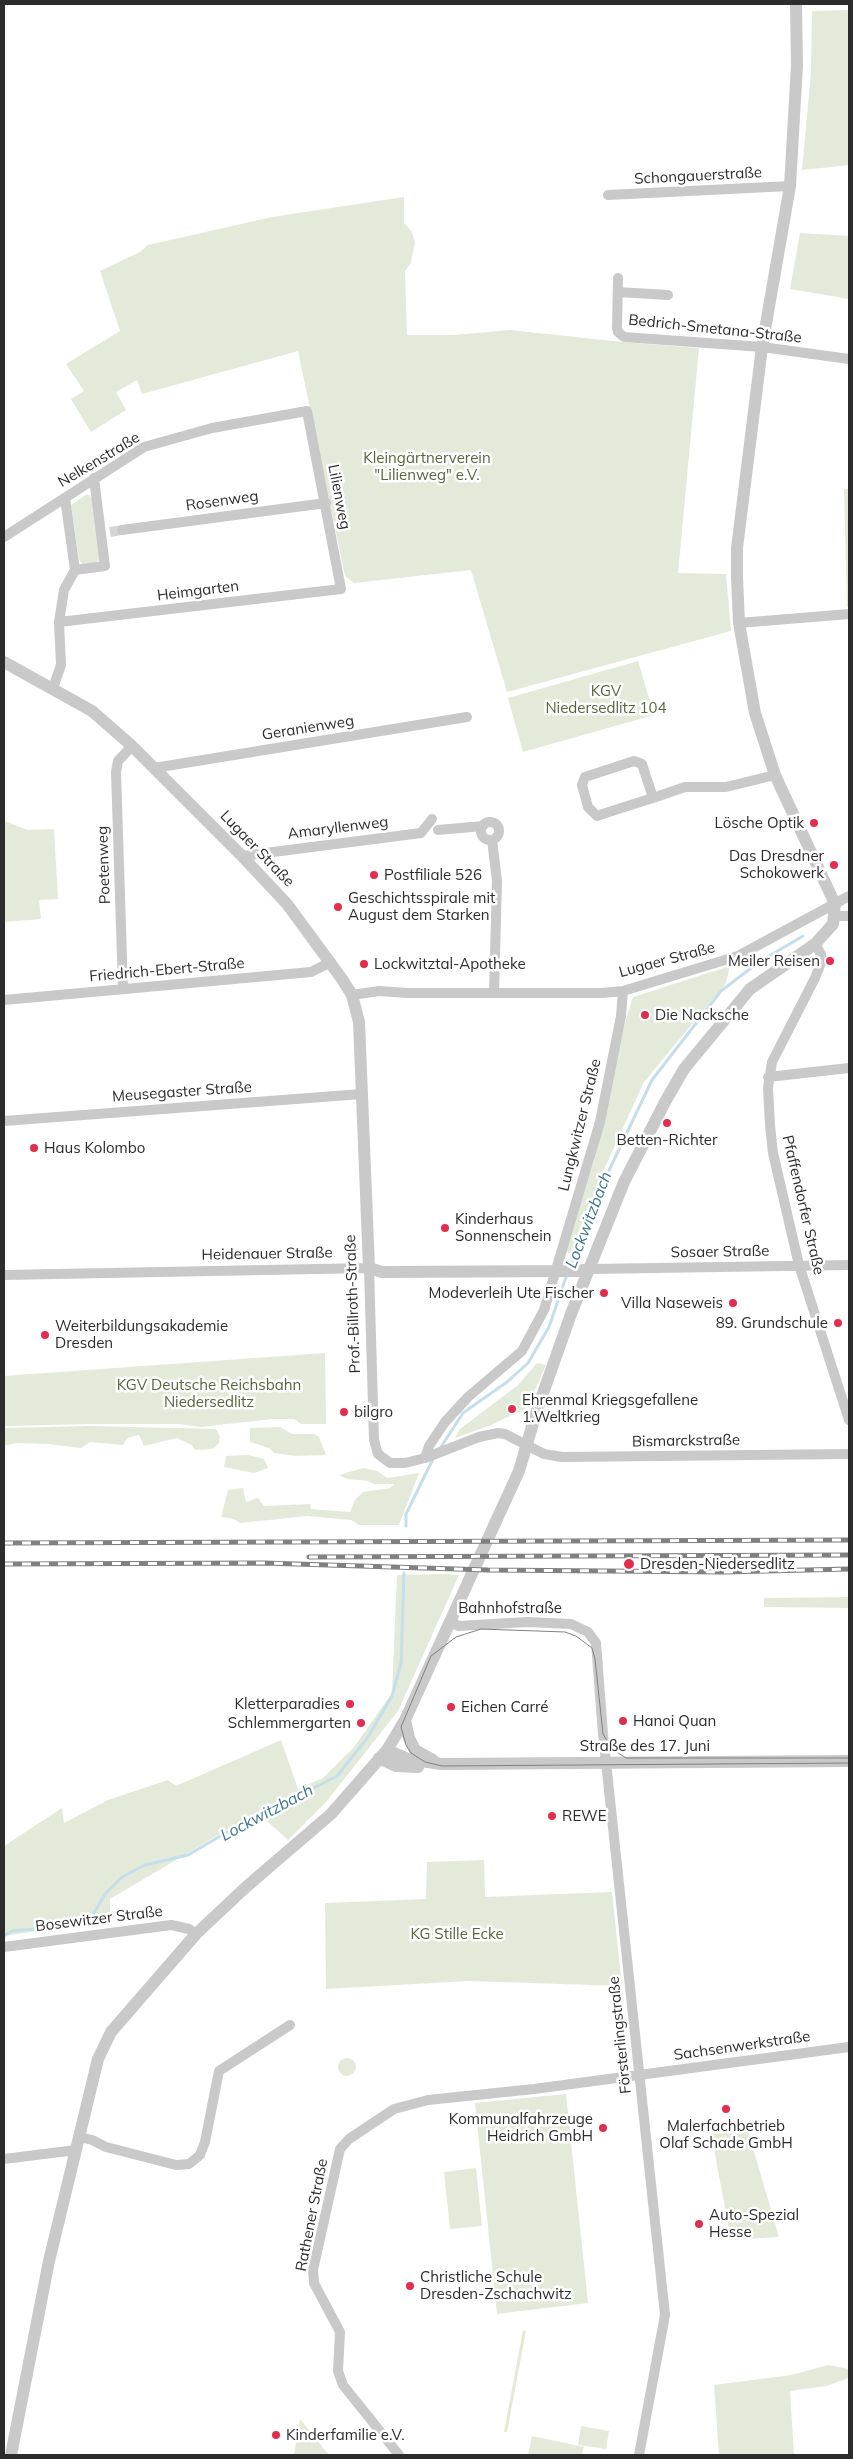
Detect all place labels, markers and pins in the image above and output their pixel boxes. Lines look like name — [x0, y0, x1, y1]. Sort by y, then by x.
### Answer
place label: Lösche Optik — [715, 814, 804, 832]
marker: Lösche Optik — [808, 817, 820, 829]
place label: Das Dresdner Schokowerk — [729, 847, 824, 882]
marker: Das Dresdner Schokowerk — [828, 859, 840, 871]
place label: Postfiliale 526 — [384, 866, 482, 884]
marker: Postfiliale 526 — [368, 869, 380, 881]
place label: Geschichtsspirale mit August dem Starken — [348, 889, 495, 924]
marker: Geschichtsspirale mit August dem Starken — [332, 901, 344, 913]
place label: Meiler Reisen — [728, 952, 820, 970]
place label: Lockwitztal-Apotheke — [374, 955, 526, 973]
marker: Meiler Reisen — [824, 955, 836, 967]
marker: Lockwitztal-Apotheke — [358, 958, 370, 970]
place label: Die Nacksche — [655, 1006, 749, 1024]
marker: Die Nacksche — [639, 1009, 651, 1021]
marker: Betten-Richter — [661, 1117, 673, 1129]
place label: Betten-Richter — [617, 1131, 717, 1149]
place label: Haus Kolombo — [44, 1139, 145, 1157]
marker: Haus Kolombo — [28, 1142, 40, 1154]
place label: Kinderhaus Sonnenschein — [455, 1210, 552, 1245]
marker: Kinderhaus Sonnenschein — [439, 1222, 451, 1234]
place label: Modeverleih Ute Fischer — [429, 1284, 594, 1302]
marker: Modeverleih Ute Fischer — [598, 1287, 610, 1299]
place label: Villa Naseweis — [621, 1294, 723, 1312]
marker: Villa Naseweis — [727, 1297, 739, 1309]
place label: 89. Grundschule — [716, 1314, 828, 1332]
place label: Weiterbildungsakademie Dresden — [55, 1317, 228, 1352]
marker: 89. Grundschule — [832, 1317, 844, 1329]
marker: Weiterbildungsakademie Dresden — [39, 1329, 51, 1341]
place label: Ehrenmal Kriegsgefallene 1.Weltkrieg — [522, 1391, 698, 1426]
place label: bilgro — [354, 1403, 393, 1421]
marker: Ehrenmal Kriegsgefallene 1.Weltkrieg — [506, 1403, 518, 1415]
marker: bilgro — [338, 1406, 350, 1418]
place label: Dresden-Niedersedlitz — [640, 1555, 795, 1573]
marker: Dresden-Niedersedlitz — [622, 1557, 636, 1571]
place label: Kletterparadies — [234, 1695, 340, 1713]
marker: Kletterparadies — [344, 1698, 356, 1710]
place label: Eichen Carré — [461, 1698, 548, 1716]
marker: Eichen Carré — [445, 1701, 457, 1713]
place label: Hanoi Quan — [633, 1712, 716, 1730]
place label: Schlemmergarten — [228, 1714, 351, 1732]
marker: Hanoi Quan — [617, 1715, 629, 1727]
marker: Schlemmergarten — [355, 1717, 367, 1729]
place label: REWE — [562, 1807, 607, 1825]
marker: REWE — [546, 1810, 558, 1822]
marker: Malerfachbetrieb Olaf Schade GmbH — [720, 2103, 732, 2115]
place label: Kommunalfahrzeuge Heidrich GmbH — [449, 2110, 593, 2145]
place label: Malerfachbetrieb Olaf Schade GmbH — [659, 2117, 793, 2152]
marker: Kommunalfahrzeuge Heidrich GmbH — [597, 2122, 609, 2134]
place label: Auto-Spezial Hesse — [709, 2206, 799, 2241]
marker: Auto-Spezial Hesse — [693, 2218, 705, 2230]
place label: Christliche Schule Dresden-Zschachwitz — [420, 2268, 572, 2303]
marker: Christliche Schule Dresden-Zschachwitz — [404, 2280, 416, 2292]
place label: Kinderfamilie e.V. — [286, 2426, 405, 2444]
marker: Kinderfamilie e.V. — [270, 2429, 282, 2441]

